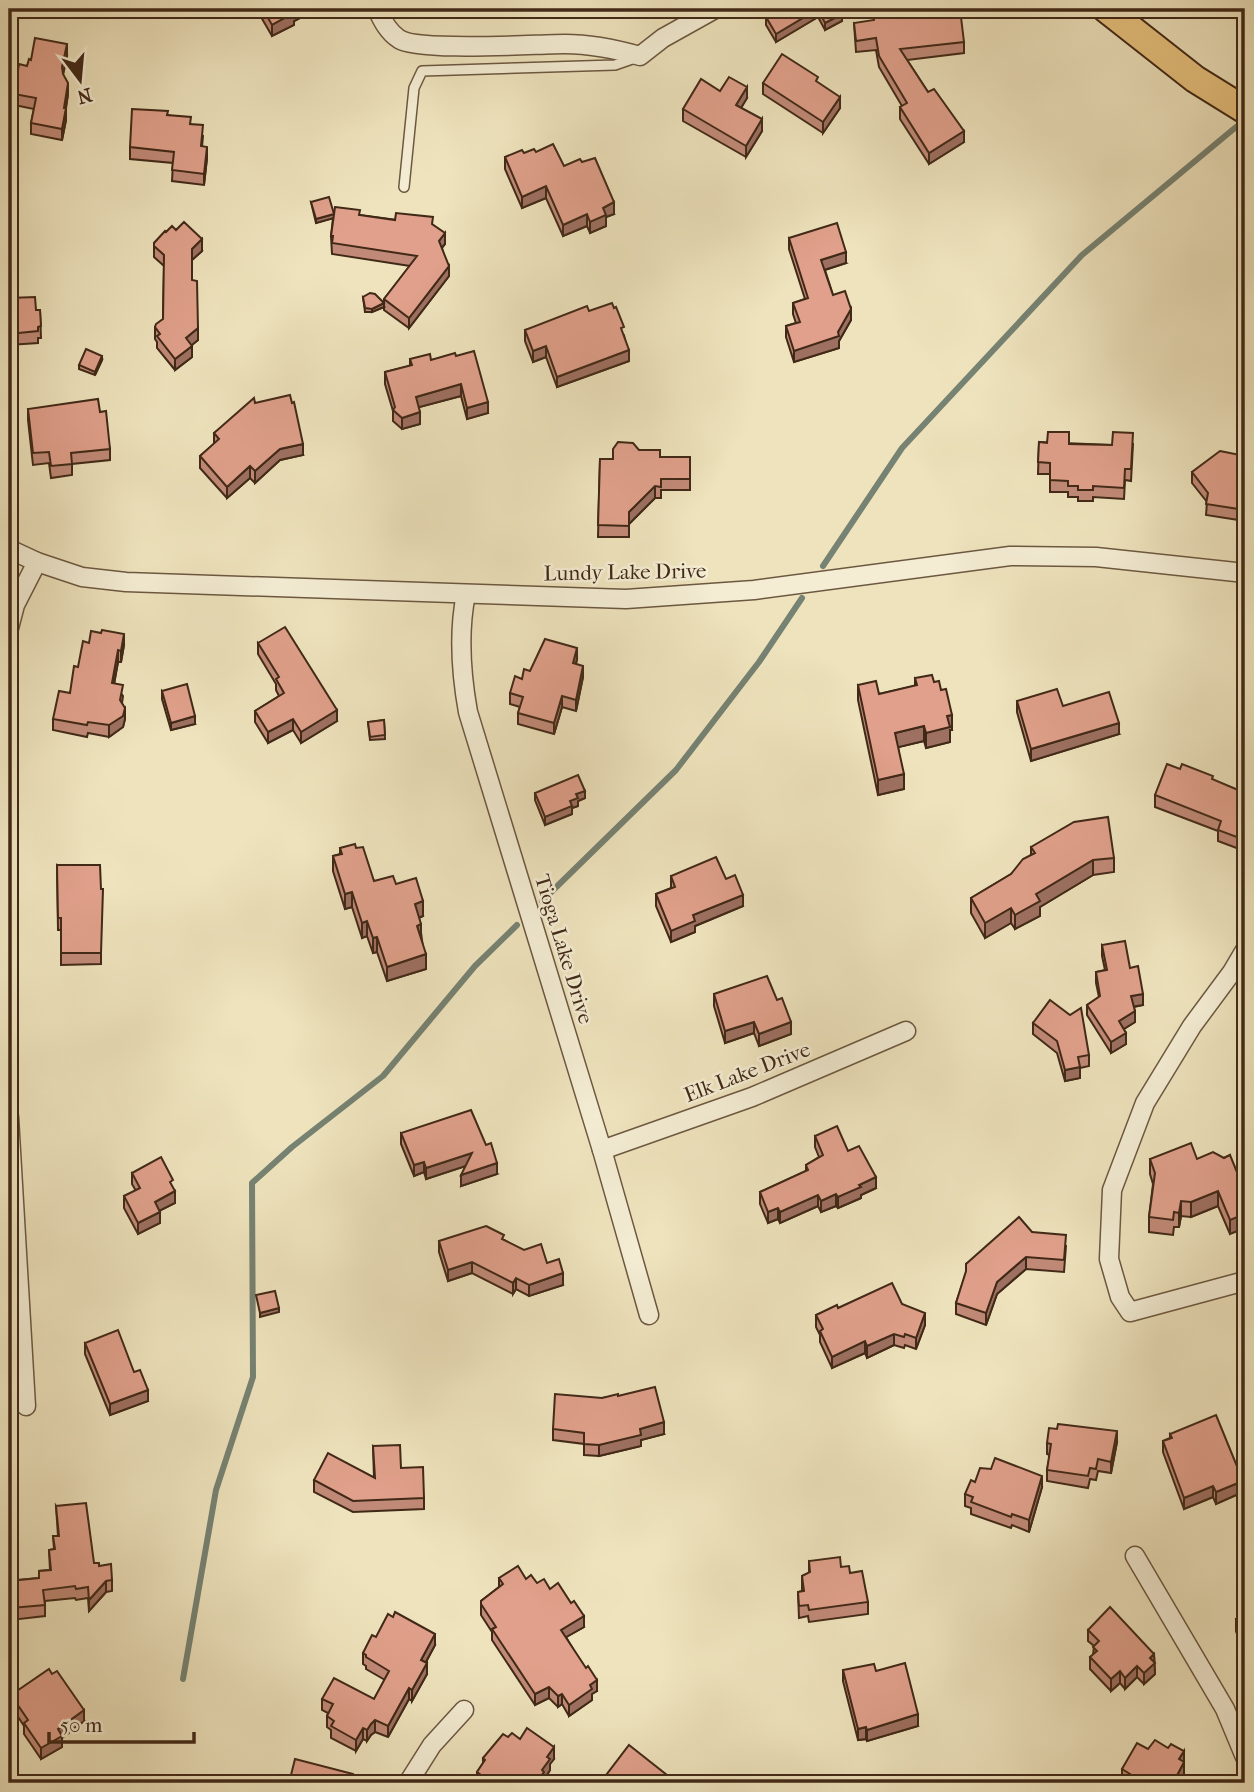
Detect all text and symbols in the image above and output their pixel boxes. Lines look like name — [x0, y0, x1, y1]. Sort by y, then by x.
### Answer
north arrow — [46, 46, 116, 116]
text: N — [74, 83, 94, 108]
street label: Lundy Lake Drive — [544, 559, 706, 585]
street label: Tioga Lake Drive — [530, 871, 598, 1027]
street label: Elk Lake Drive — [681, 1037, 813, 1107]
scale bar — [49, 1701, 194, 1745]
text: 50 m — [60, 1713, 103, 1737]

